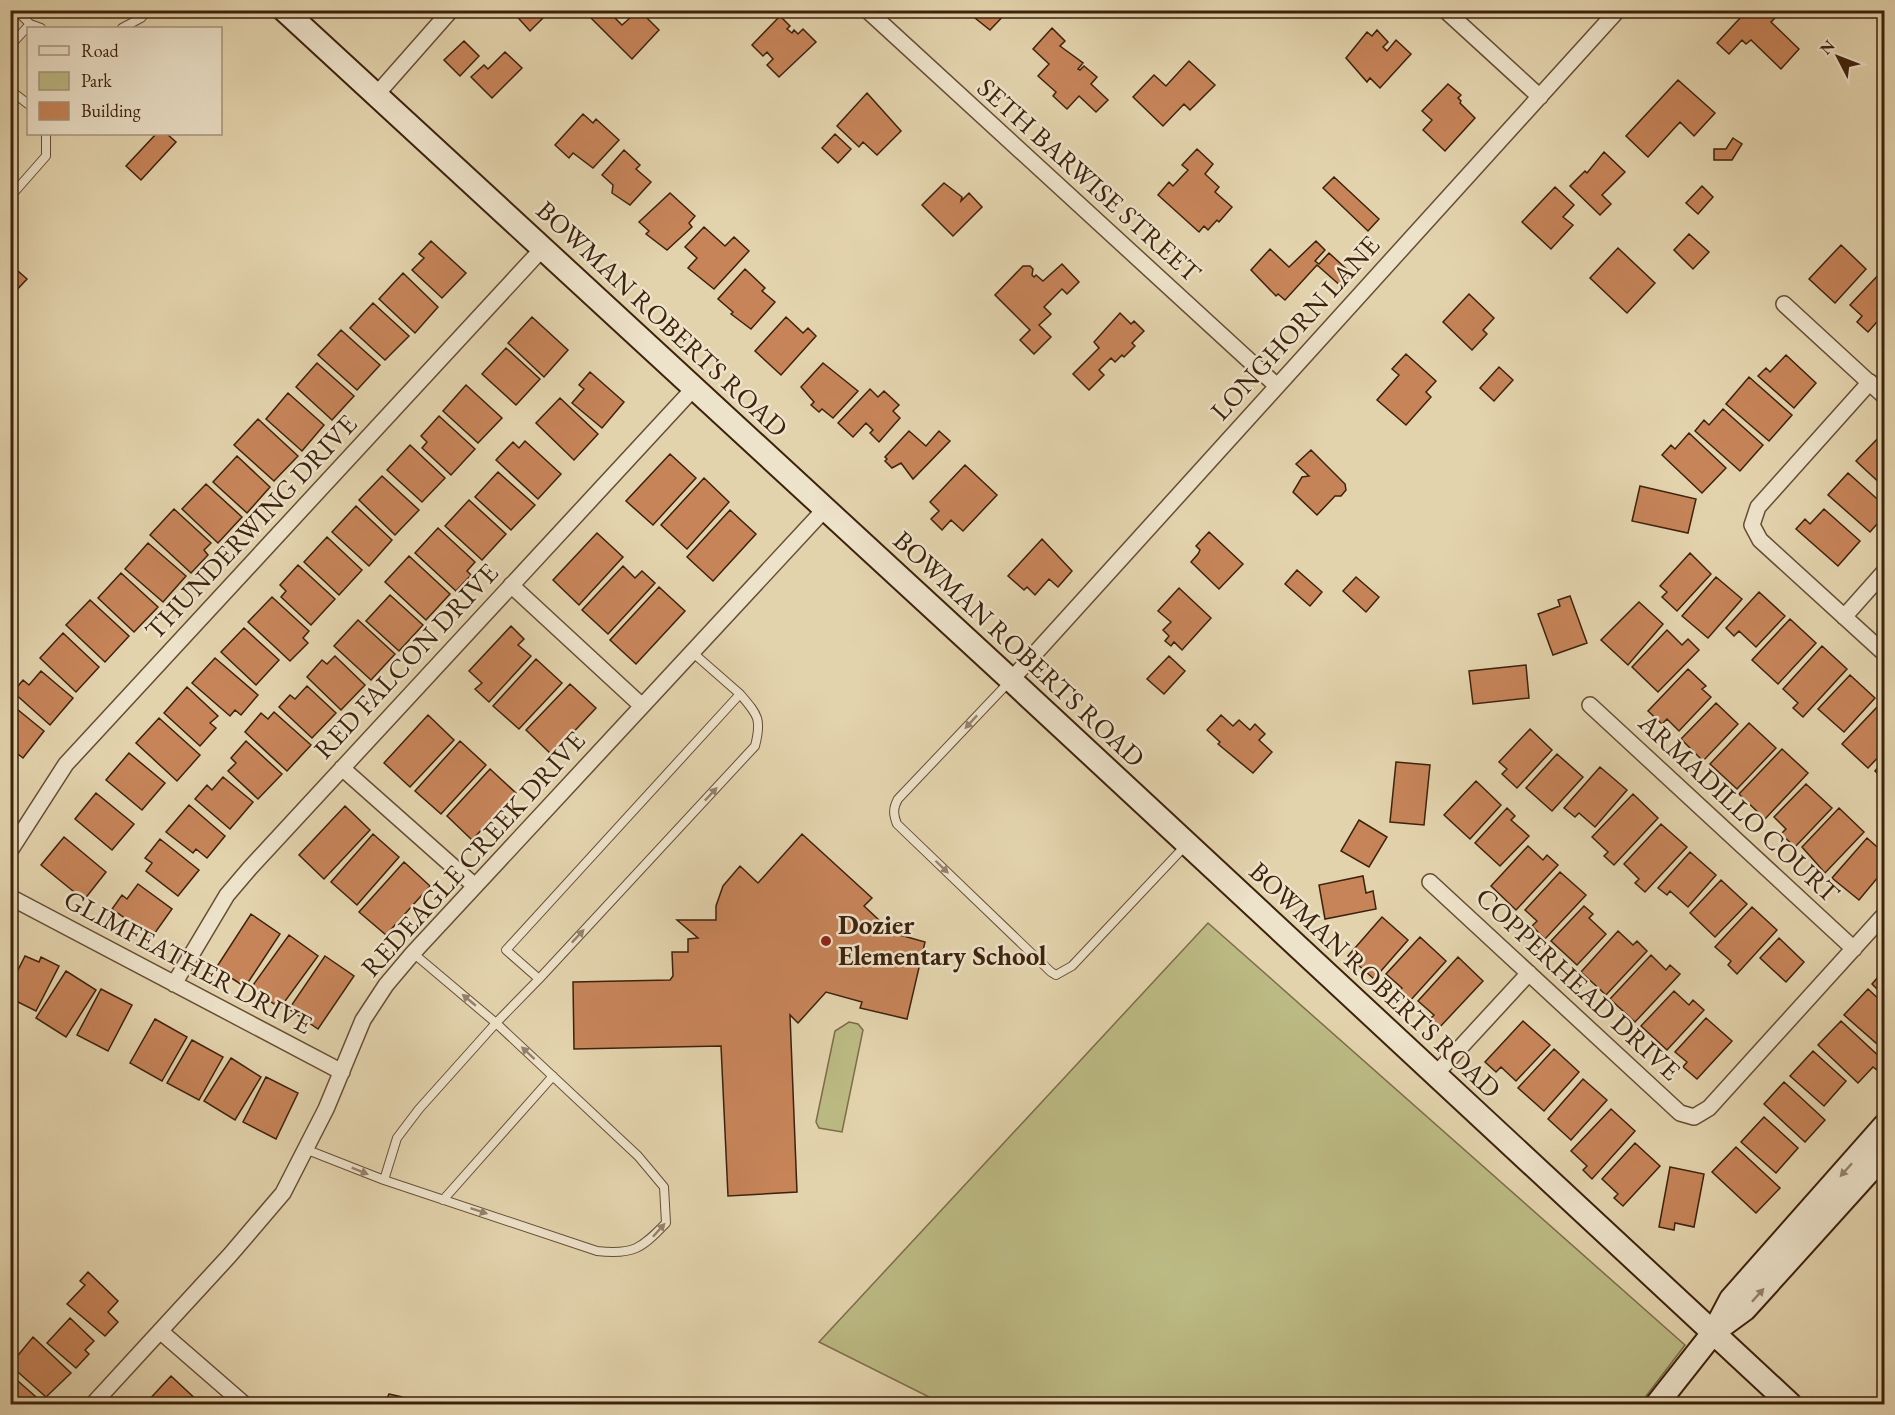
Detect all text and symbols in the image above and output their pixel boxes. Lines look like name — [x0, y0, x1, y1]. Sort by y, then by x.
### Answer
legend — [27, 27, 222, 135]
north arrow — [1808, 27, 1868, 87]
text: N — [1815, 35, 1839, 59]
text: Road — [81, 39, 120, 62]
text: Park — [81, 69, 112, 92]
street label: SETH BARWISE STREET — [970, 70, 1209, 290]
text: Building — [81, 99, 141, 122]
street label: BOWMAN ROBERTS ROAD — [529, 193, 796, 445]
street label: LONGHORN LANE — [1202, 228, 1387, 427]
street label: THUNDERWING DRIVE — [137, 407, 364, 647]
street label: BOWMAN ROBERTS ROAD — [886, 523, 1153, 775]
street label: RED FALCON DRIVE — [306, 555, 505, 766]
street label: ARMADILLO COURT — [1631, 705, 1848, 911]
one-way arrow — [964, 715, 978, 729]
street label: REDEAGLE CREEK DRIVE — [353, 723, 592, 984]
one-way arrow — [704, 786, 718, 801]
street label: BOWMAN ROBERTS ROAD — [1242, 854, 1509, 1106]
one-way arrow — [935, 860, 949, 874]
street label: COPPERHEAD DRIVE — [1468, 880, 1688, 1088]
street label: GLIMFEATHER DRIVE — [58, 881, 318, 1042]
place label: Dozier Elementary School — [838, 907, 1047, 973]
one-way arrow — [571, 930, 585, 944]
marker: Dozier Elementary School — [819, 934, 833, 948]
one-way arrow — [462, 994, 477, 1007]
one-way arrow — [521, 1047, 536, 1060]
one-way arrow — [1839, 1162, 1853, 1177]
one-way arrow — [351, 1166, 369, 1176]
one-way arrow — [470, 1207, 488, 1217]
one-way arrow — [652, 1223, 665, 1238]
one-way arrow — [1751, 1288, 1764, 1303]

